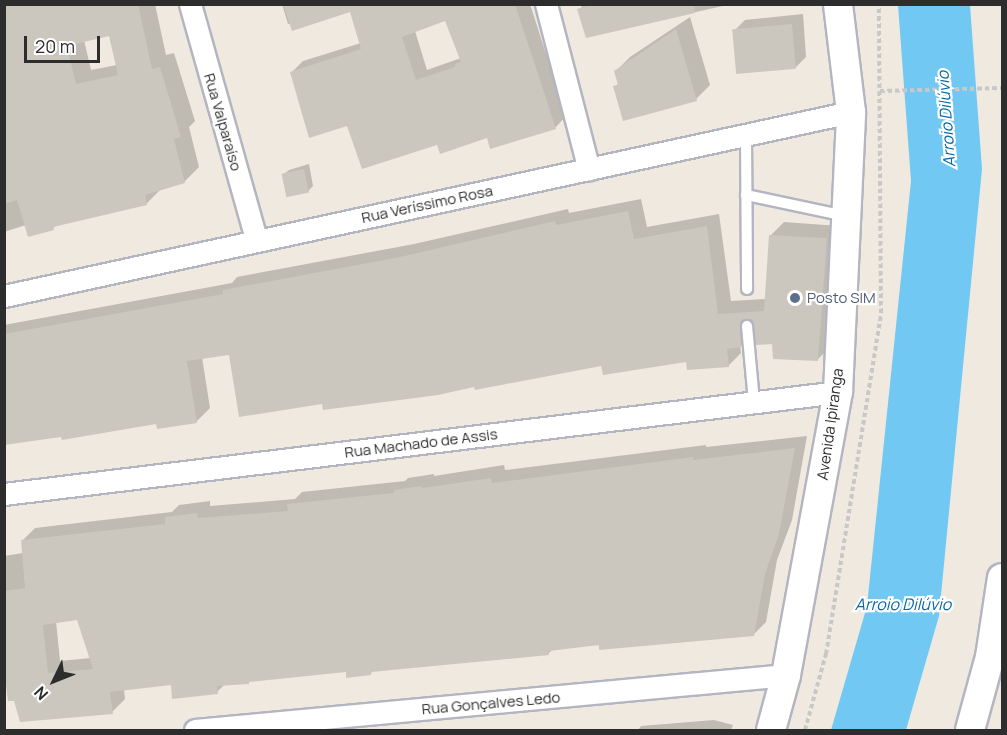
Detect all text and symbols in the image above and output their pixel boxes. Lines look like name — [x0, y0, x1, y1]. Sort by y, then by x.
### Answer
scale bar — [27, 24, 104, 62]
text: 20 m — [35, 34, 75, 58]
water label: Arroio Dilúvio — [933, 70, 959, 168]
street label: Rua Valparaíso — [200, 71, 246, 173]
street label: Rua Veríssimo Rosa — [360, 181, 494, 227]
place label: Posto SIM — [807, 289, 876, 307]
marker: Posto SIM — [788, 291, 802, 305]
street label: Avenida Ipiranga — [813, 367, 847, 481]
street label: Rua Machado de Assis — [343, 425, 499, 461]
water label: Arroio Dilúvio — [855, 594, 951, 614]
north arrow — [24, 651, 84, 711]
text: N — [29, 682, 53, 705]
street label: Rua Gonçalves Ledo — [421, 688, 561, 718]

